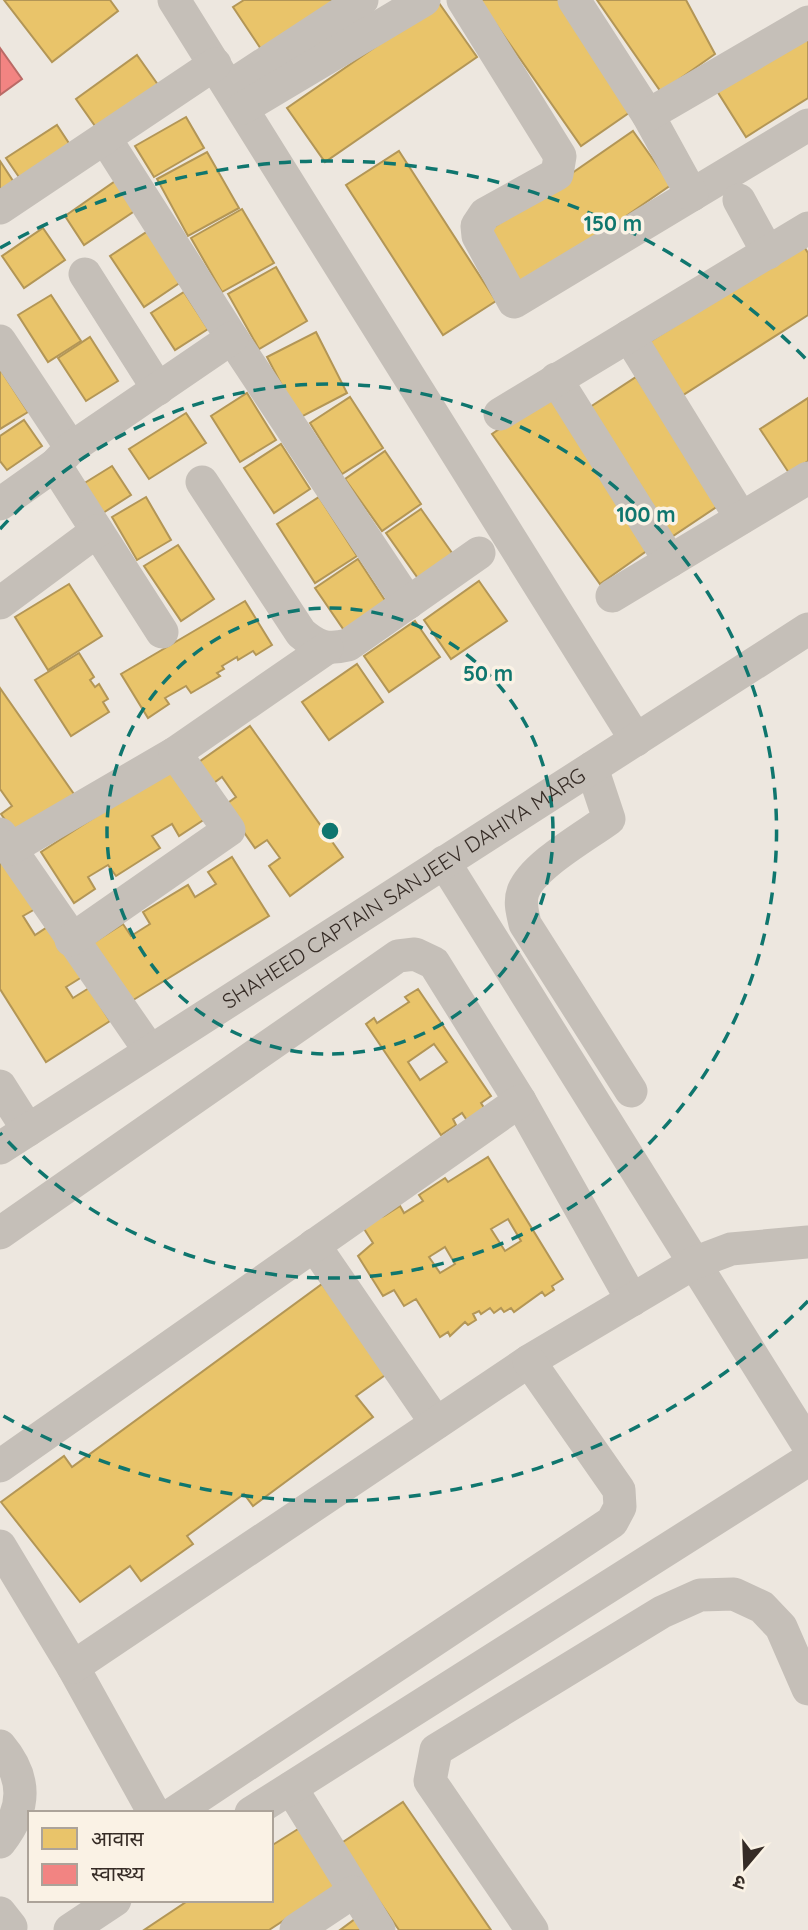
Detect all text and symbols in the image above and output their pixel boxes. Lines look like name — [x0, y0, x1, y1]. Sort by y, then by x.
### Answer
text: 150 m — [584, 210, 642, 236]
text: 100 m — [616, 501, 676, 527]
text: 50 m — [463, 660, 513, 686]
street label: SHAHEED CAPTAIN SANJEEV DAHIYA MARG — [217, 762, 590, 1014]
centre of rings — [318, 819, 342, 843]
legend — [28, 1811, 273, 1902]
text: आवास — [91, 1825, 145, 1851]
north arrow — [710, 1832, 780, 1902]
text: स्वास्थ्य — [91, 1860, 145, 1886]
text: उ — [729, 1870, 749, 1896]

